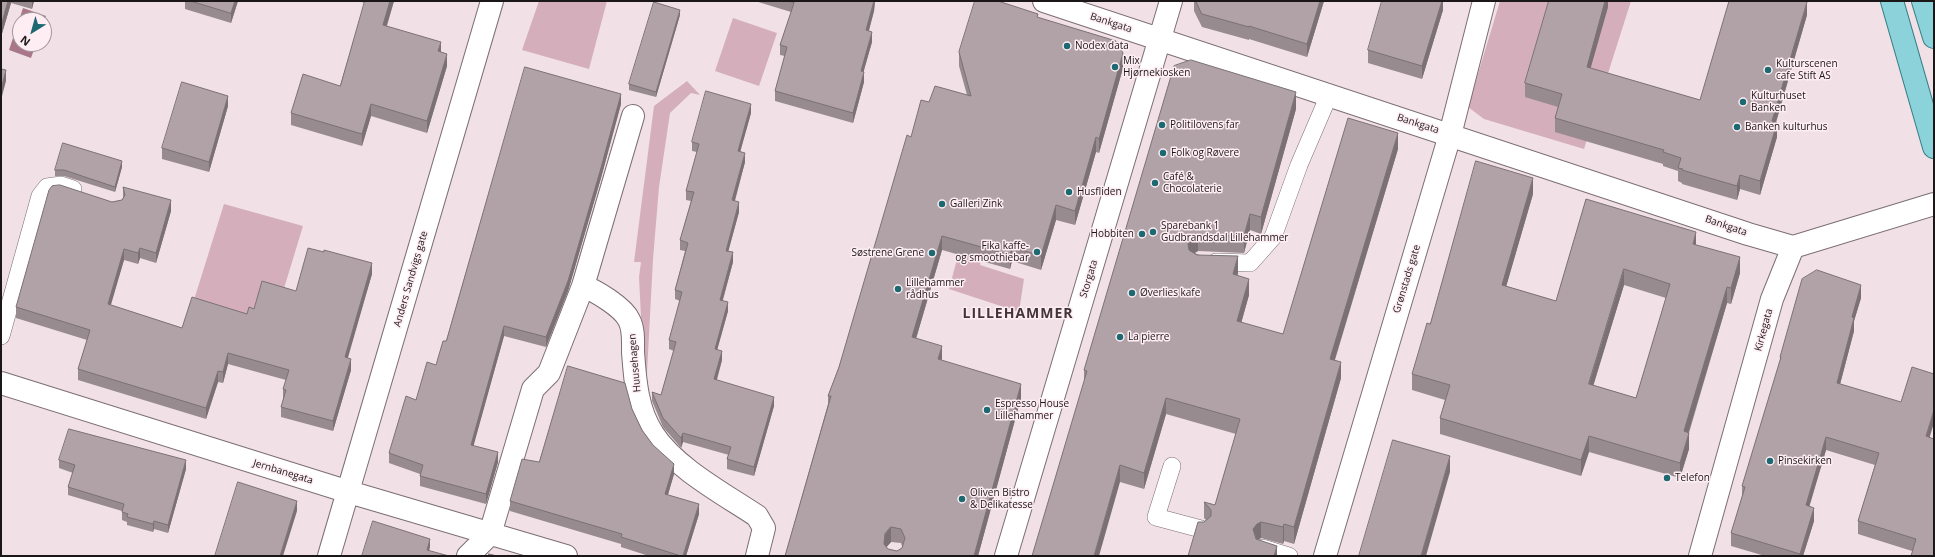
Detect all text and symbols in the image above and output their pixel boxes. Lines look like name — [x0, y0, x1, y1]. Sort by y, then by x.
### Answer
street label: Bankgata — [1088, 11, 1134, 35]
north arrow — [12, 12, 52, 52]
text: N — [17, 33, 33, 50]
place label: Nodex data — [1075, 40, 1129, 52]
marker: Nodex data — [1062, 41, 1072, 51]
place label: Mix Hjørnekiosken — [1123, 55, 1190, 78]
place label: Kulturscenen cafe Stift AS — [1776, 58, 1838, 82]
marker: Mix Hjørnekiosken — [1110, 62, 1120, 72]
marker: Kulturscenen cafe Stift AS — [1763, 65, 1773, 75]
place label: Kulturhuset Banken — [1751, 90, 1806, 114]
marker: Kulturhuset Banken — [1738, 97, 1748, 107]
street label: Bankgata — [1395, 112, 1441, 136]
place label: Politilovens far — [1170, 119, 1239, 131]
marker: Politilovens far — [1157, 120, 1167, 130]
place label: Banken kulturhus — [1745, 121, 1827, 133]
marker: Banken kulturhus — [1732, 122, 1742, 132]
place label: Folk og Røvere — [1171, 147, 1239, 159]
marker: Folk og Røvere — [1158, 148, 1168, 158]
place label: Café & Chocolaterie — [1163, 171, 1222, 194]
marker: Café & Chocolaterie — [1150, 178, 1160, 188]
place label: Husfliden — [1077, 186, 1122, 198]
marker: Husfliden — [1064, 187, 1074, 197]
place label: Galleri Zink — [950, 198, 1002, 210]
marker: Galleri Zink — [937, 199, 947, 209]
street label: Bankgata — [1703, 213, 1749, 239]
place label: Sparebank 1 Gudbrandsdal Lillehammer — [1161, 220, 1288, 244]
marker: Sparebank 1 Gudbrandsdal Lillehammer — [1148, 227, 1158, 237]
place label: Hobbiten — [1091, 228, 1134, 240]
marker: Hobbiten — [1137, 229, 1147, 239]
street label: Anders Sandvigs gate — [392, 230, 430, 328]
place label: Fika kaffe- og smoothiebar — [955, 240, 1029, 264]
street label: Grønstads gate — [1391, 243, 1423, 315]
place label: Søstrene Grene — [851, 247, 924, 259]
marker: Fika kaffe- og smoothiebar — [1032, 247, 1042, 257]
marker: Søstrene Grene — [927, 248, 937, 258]
street label: Storgata — [1078, 258, 1100, 300]
place label: Lillehammer rådhus — [906, 277, 964, 300]
marker: Lillehammer rådhus — [893, 284, 903, 294]
place label: Øverlies kafe — [1140, 287, 1200, 299]
marker: Øverlies kafe — [1127, 288, 1137, 298]
district label: LILLEHAMMER — [962, 306, 1074, 322]
street label: Kirkegata — [1753, 307, 1775, 353]
place label: La pierre — [1128, 331, 1169, 343]
marker: La pierre — [1115, 332, 1125, 342]
street label: Huusehagen — [626, 333, 644, 393]
place label: Espresso House Lillehammer — [995, 398, 1069, 422]
marker: Espresso House Lillehammer — [982, 405, 992, 415]
place label: Pinsekirken — [1778, 455, 1832, 467]
marker: Pinsekirken — [1765, 456, 1775, 466]
street label: Jernbanegata — [252, 457, 314, 487]
place label: Telefon — [1675, 472, 1710, 484]
marker: Telefon — [1662, 473, 1672, 483]
place label: Oliven Bistro & Delikatesse — [970, 487, 1033, 510]
marker: Oliven Bistro & Delikatesse — [957, 494, 967, 504]

